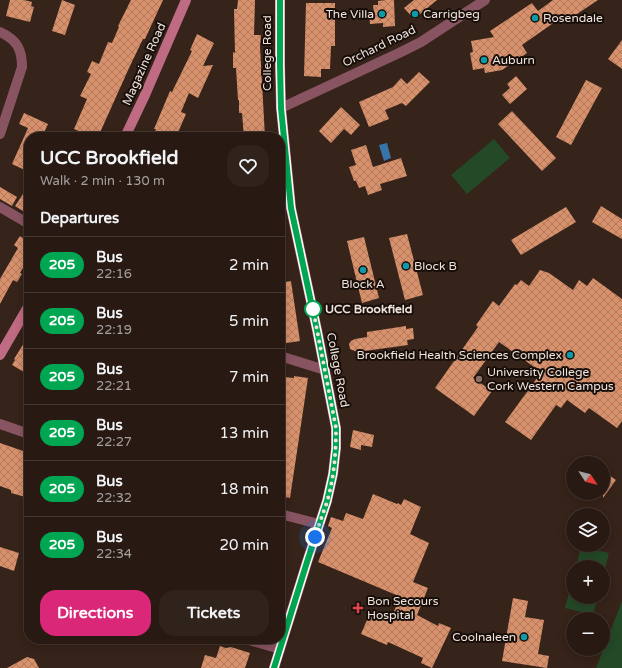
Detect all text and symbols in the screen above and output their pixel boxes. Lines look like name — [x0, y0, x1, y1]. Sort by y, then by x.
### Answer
place label: The Villa — [326, 7, 374, 21]
place label: Carrigbeg — [423, 7, 480, 21]
marker: The Villa — [377, 9, 387, 19]
marker: Carrigbeg — [410, 9, 420, 19]
place label: Rosendale — [543, 11, 603, 25]
marker: Rosendale — [530, 13, 540, 23]
street label: College Road — [260, 15, 274, 91]
street label: Magazine Road — [120, 21, 168, 107]
street label: Orchard Road — [340, 22, 418, 70]
place label: Auburn — [492, 53, 535, 67]
marker: Auburn — [479, 55, 489, 65]
button: heart — [227, 145, 269, 187]
text: UCC Brookfield — [40, 147, 178, 169]
text: Walk · 2 min · 130 m — [40, 173, 165, 189]
text: Departures — [40, 209, 119, 227]
text: Bus — [96, 248, 123, 266]
text: 205 — [49, 256, 75, 273]
text: 2 min — [229, 256, 269, 274]
place label: Block B — [414, 259, 457, 273]
marker: Block B — [401, 261, 411, 271]
marker: Block A — [358, 265, 368, 275]
text: 22:16 — [96, 266, 132, 282]
place label: Block A — [341, 277, 385, 291]
marker: UCC Brookfield — [304, 300, 322, 318]
place label: UCC Brookfield — [325, 302, 412, 316]
text: Bus — [96, 304, 123, 322]
text: 205 — [49, 312, 75, 329]
text: 5 min — [229, 312, 269, 330]
text: 22:19 — [96, 322, 132, 338]
street label: College Road — [324, 331, 352, 409]
place label: Brookfield Health Sciences Complex — [357, 348, 562, 362]
marker: Brookfield Health Sciences Complex — [565, 350, 575, 360]
text: Bus — [96, 360, 123, 378]
place label: University College Cork Western Campus — [487, 365, 614, 393]
text: 205 — [49, 368, 75, 385]
text: 7 min — [229, 368, 269, 386]
marker: University College Cork Western Campus — [474, 374, 484, 384]
text: 22:21 — [96, 378, 132, 394]
text: Bus — [96, 416, 123, 434]
text: 205 — [49, 424, 75, 441]
text: 13 min — [220, 424, 269, 442]
text: 22:27 — [96, 434, 132, 450]
north arrow — [566, 456, 610, 500]
map controls — [566, 456, 610, 656]
text: Bus — [96, 472, 123, 490]
text: 205 — [49, 480, 75, 497]
text: 18 min — [220, 480, 269, 498]
text: 22:32 — [96, 490, 132, 506]
button: layers — [566, 508, 610, 552]
your location — [305, 527, 325, 547]
text: Bus — [96, 528, 123, 546]
text: 205 — [49, 536, 75, 553]
text: 20 min — [220, 536, 269, 554]
text: 22:34 — [96, 546, 132, 562]
button: + — [566, 560, 610, 604]
button: Directions — [40, 590, 151, 636]
button: Tickets — [159, 590, 269, 636]
place label: Bon Secours Hospital — [367, 594, 439, 622]
marker: Bon Secours Hospital — [352, 602, 364, 614]
button: − — [566, 612, 610, 656]
place label: Coolnaleen — [452, 630, 516, 644]
marker: Coolnaleen — [519, 632, 529, 642]

